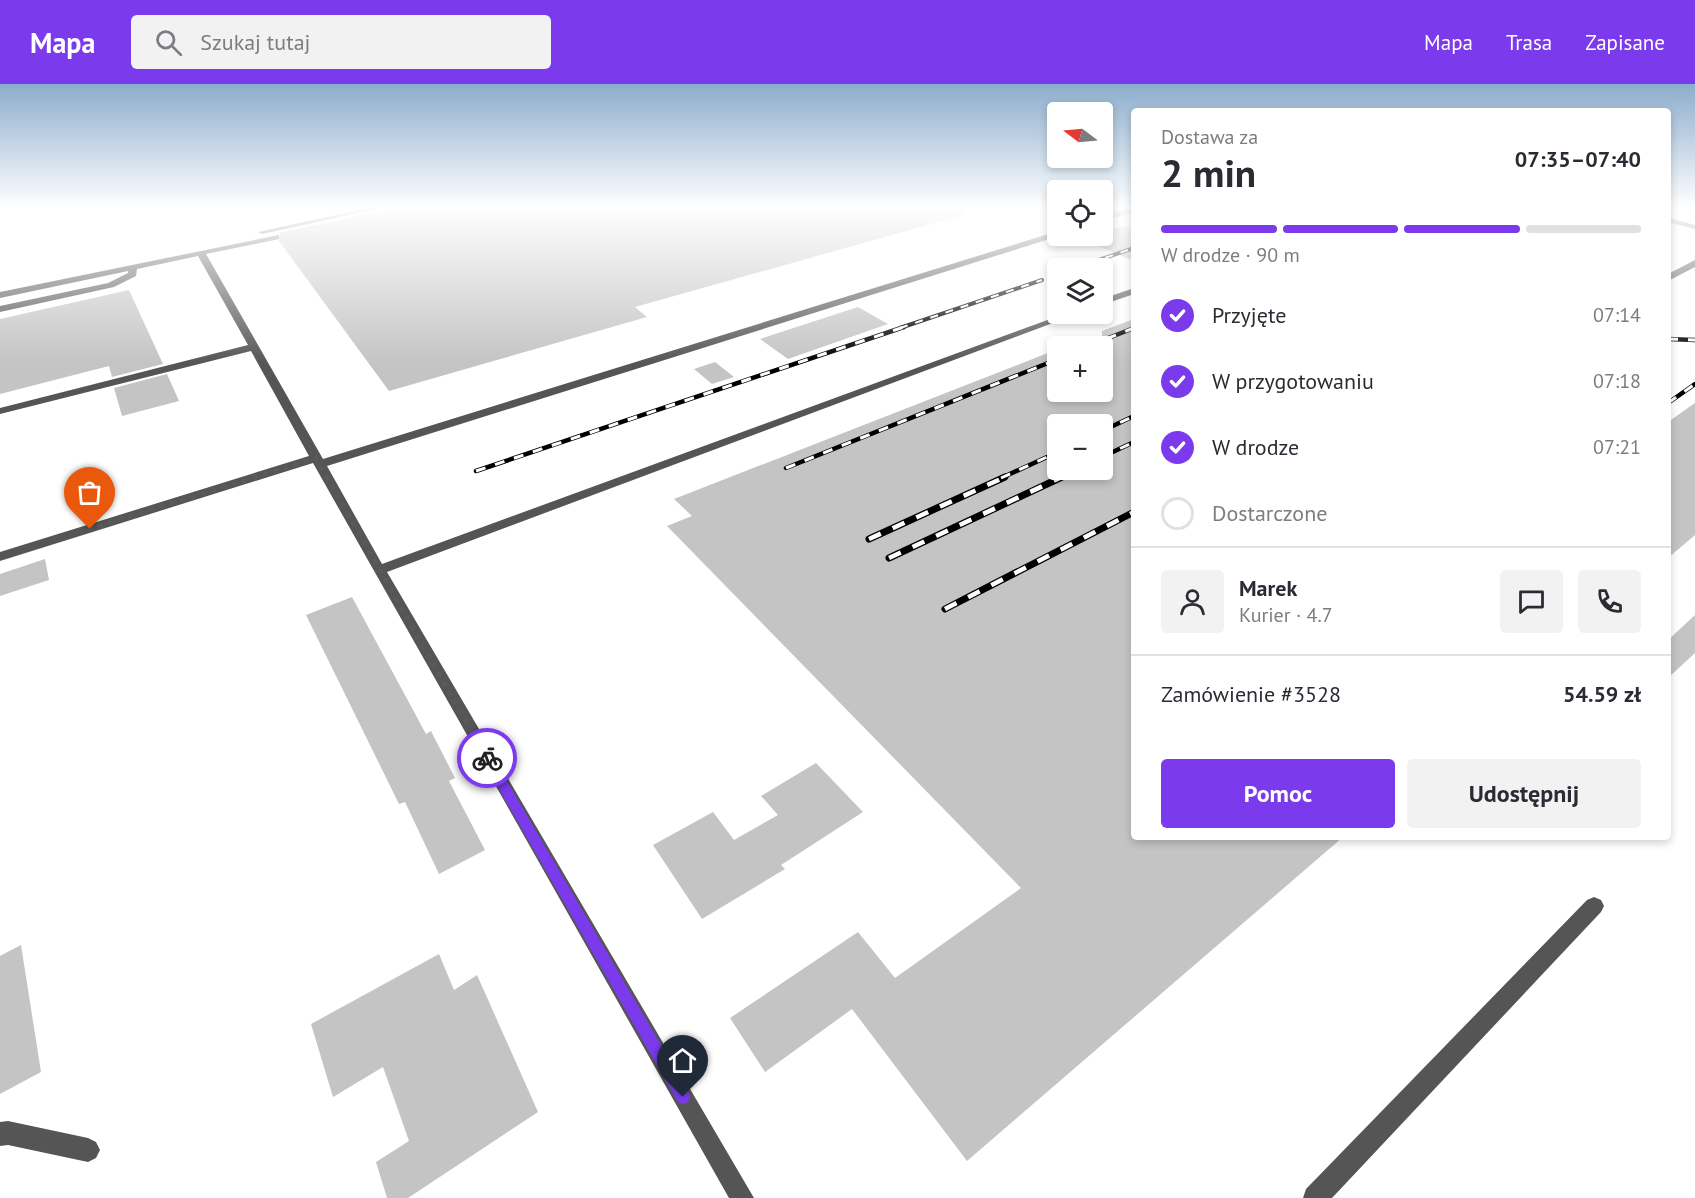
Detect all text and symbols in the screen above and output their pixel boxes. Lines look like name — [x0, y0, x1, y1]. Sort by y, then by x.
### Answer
search box — [131, 15, 551, 69]
text: Mapa — [30, 24, 95, 61]
icon: search — [152, 26, 185, 59]
text: Szukaj tutaj — [200, 28, 310, 56]
text: Mapa — [1424, 29, 1473, 56]
text: Trasa — [1506, 29, 1552, 56]
text: Zapisane — [1585, 29, 1665, 56]
north arrow — [1047, 102, 1113, 168]
map controls — [1047, 102, 1113, 480]
text: Dostawa za — [1161, 124, 1258, 150]
text: 07:35–07:40 — [1515, 145, 1641, 173]
text: 2 min — [1161, 147, 1256, 198]
button: locate — [1047, 180, 1113, 246]
text: W drodze · 90 m — [1161, 242, 1300, 268]
button: layers — [1047, 258, 1113, 324]
icon: check — [1161, 299, 1194, 332]
text: Przyjęte — [1212, 301, 1286, 329]
text: 07:14 — [1593, 302, 1641, 328]
button: + — [1047, 336, 1113, 402]
icon: check — [1161, 365, 1194, 398]
text: W przygotowaniu — [1212, 367, 1374, 395]
text: 07:18 — [1593, 368, 1641, 394]
button: − — [1047, 414, 1113, 480]
icon: check — [1161, 431, 1194, 464]
text: W drodze — [1212, 433, 1299, 461]
text: 07:21 — [1593, 434, 1641, 460]
pin — [64, 467, 115, 529]
icon: bag — [73, 476, 106, 509]
text: Dostarczone — [1212, 499, 1327, 527]
button: person — [1161, 570, 1224, 633]
button: chat — [1500, 570, 1563, 633]
button: phone — [1578, 570, 1641, 633]
text: Marek — [1239, 574, 1297, 602]
text: Kurier · 4.7 — [1239, 602, 1333, 628]
text: Zamówienie #3528 — [1161, 680, 1341, 708]
text: 54.59 zł — [1563, 680, 1641, 708]
courier — [457, 728, 517, 788]
icon: bike — [471, 742, 504, 775]
button: Pomoc — [1161, 759, 1395, 828]
button: Udostępnij — [1407, 759, 1641, 828]
pin — [657, 1035, 708, 1097]
icon: home — [666, 1044, 699, 1077]

